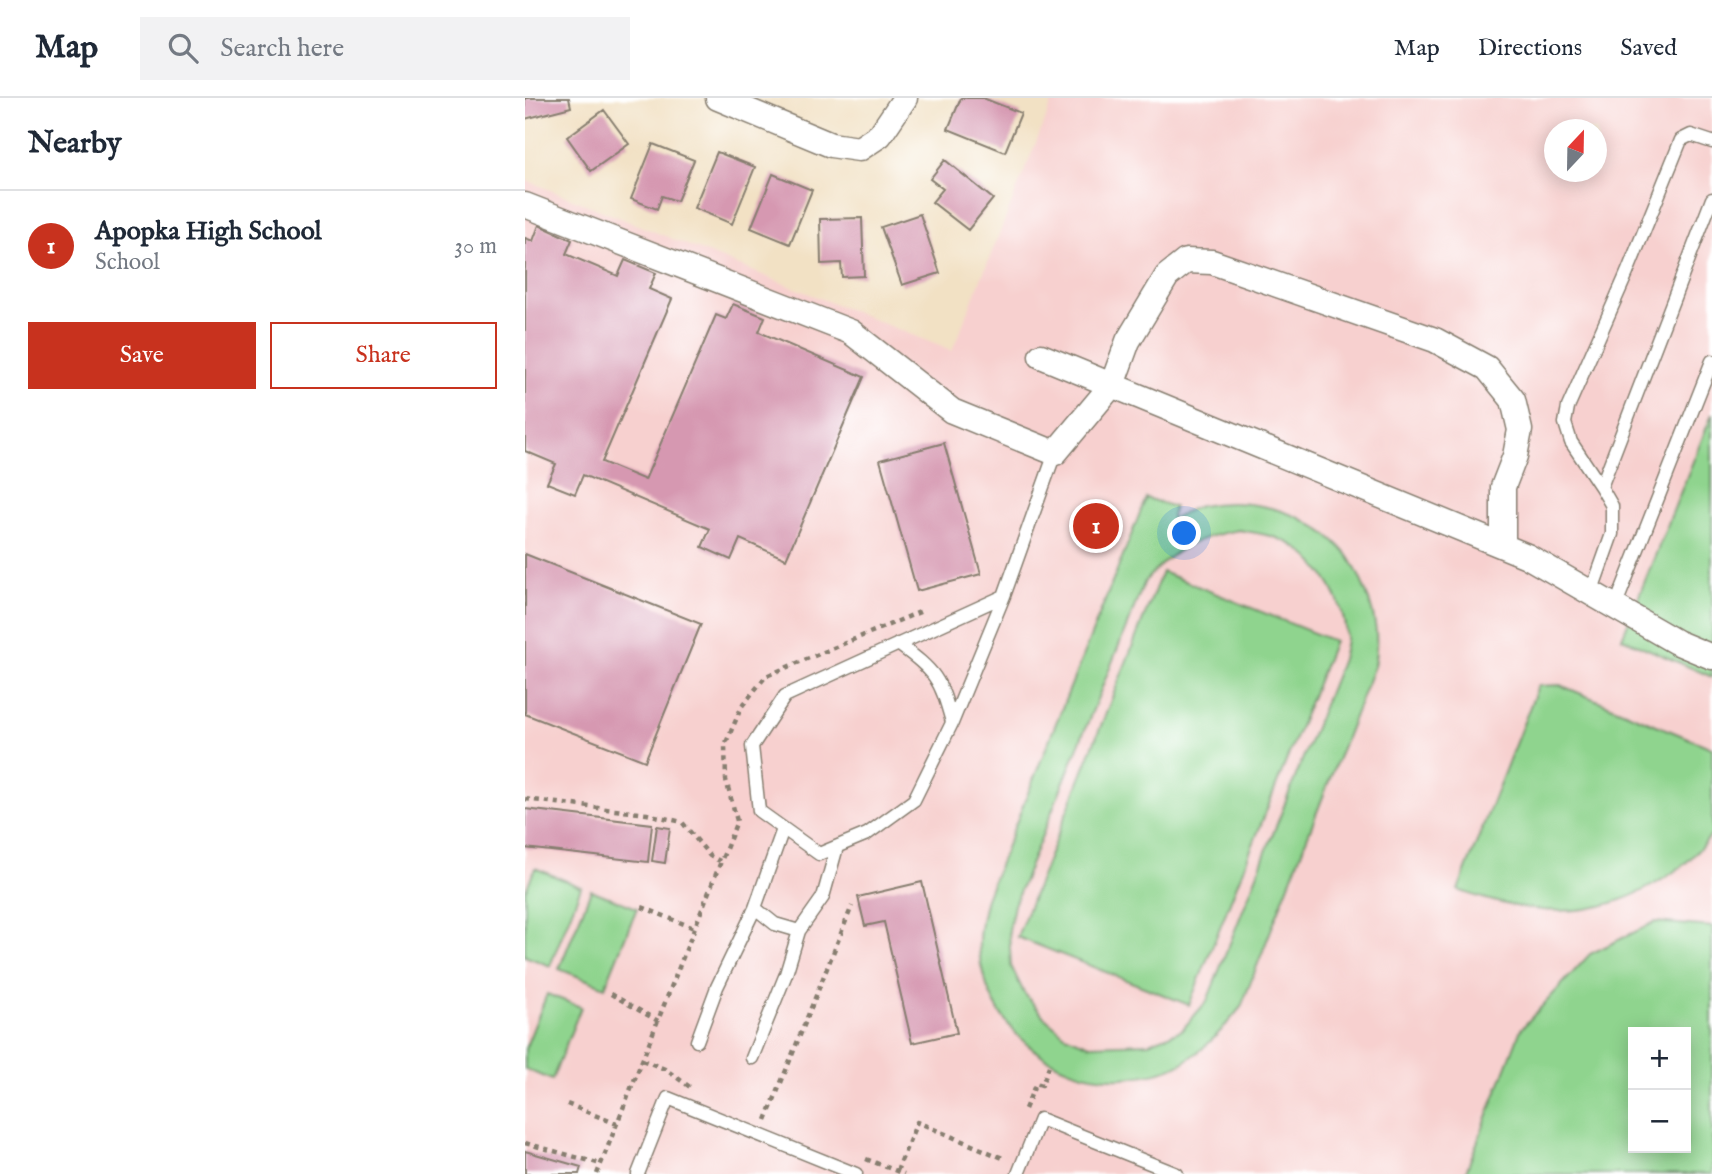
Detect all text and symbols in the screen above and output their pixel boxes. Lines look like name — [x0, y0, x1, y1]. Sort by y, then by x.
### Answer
search box — [140, 17, 630, 80]
text: Map — [35, 27, 98, 69]
icon: search — [164, 29, 202, 67]
text: Search here — [220, 32, 344, 65]
text: Map — [1394, 33, 1440, 64]
text: Directions — [1478, 33, 1582, 64]
text: Saved — [1620, 33, 1677, 64]
north arrow — [1544, 119, 1607, 182]
text: Nearby — [28, 125, 121, 163]
text: Apopka High School — [95, 215, 322, 248]
text: 1 — [47, 232, 55, 261]
text: 30 m — [454, 232, 497, 261]
text: School — [95, 248, 160, 277]
button: Save — [28, 322, 256, 389]
button: Share — [270, 322, 497, 389]
pin: 1 — [1073, 500, 1119, 552]
your location — [1167, 516, 1201, 550]
map controls — [1628, 1027, 1691, 1153]
button: + — [1628, 1027, 1691, 1090]
button: − — [1628, 1090, 1691, 1153]

